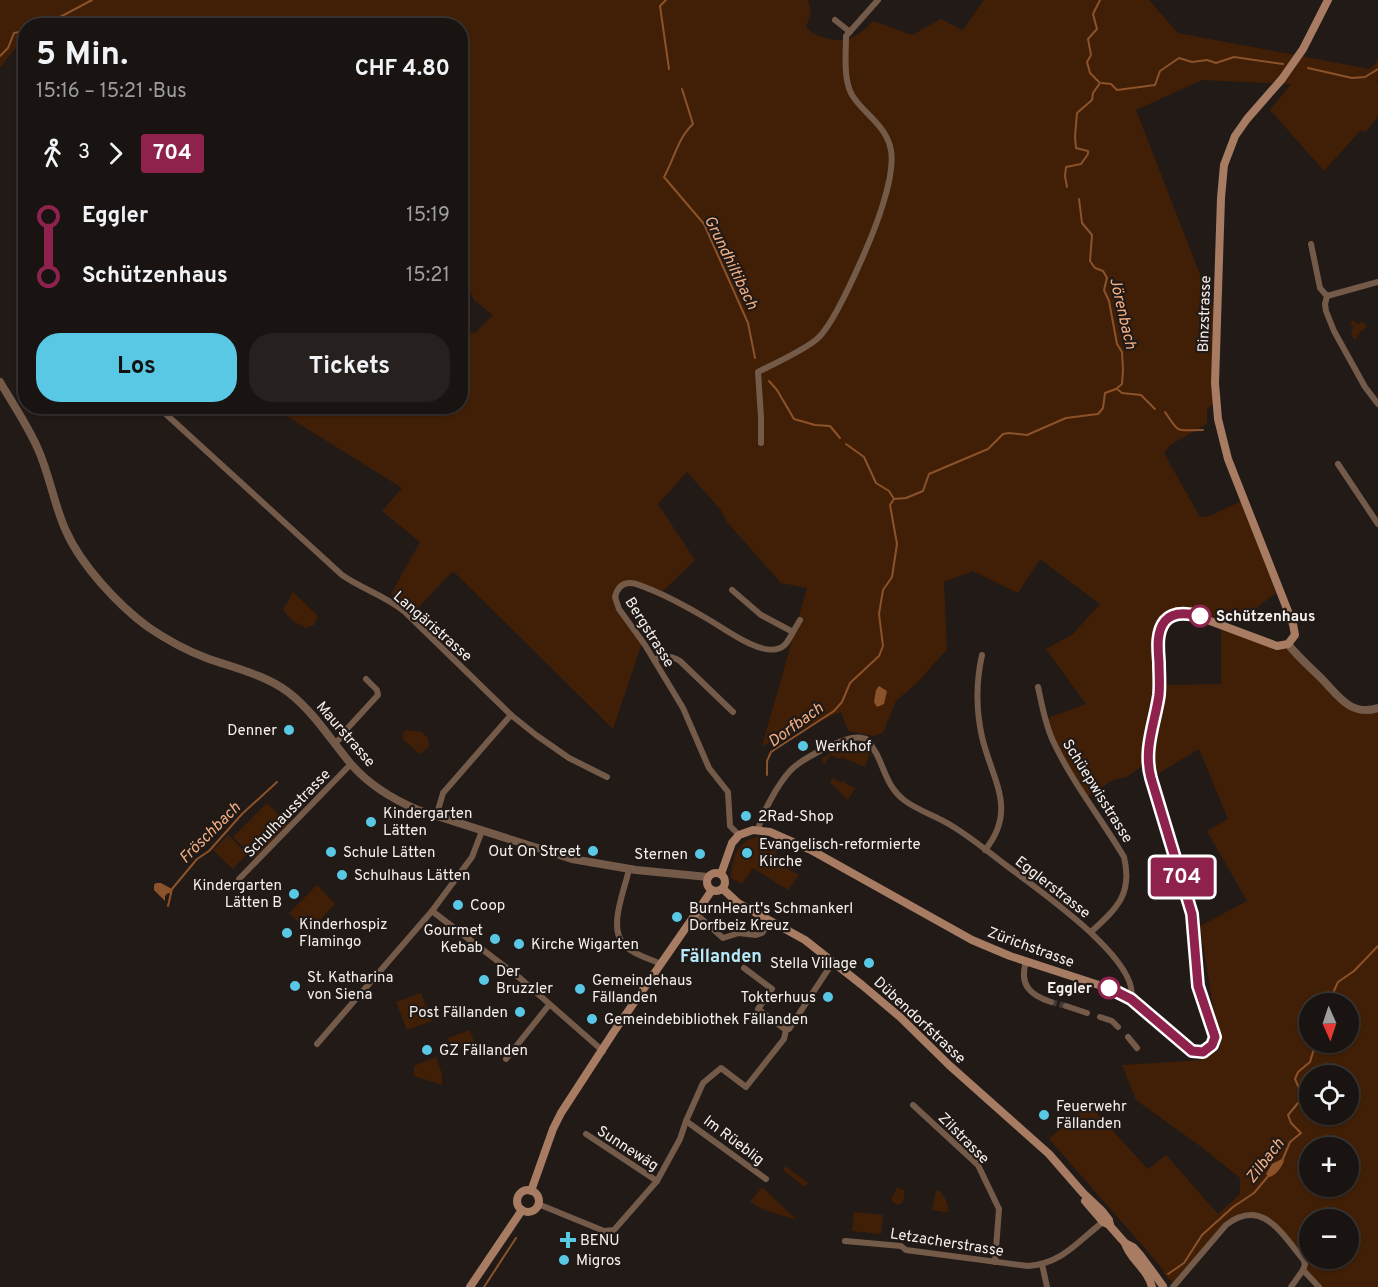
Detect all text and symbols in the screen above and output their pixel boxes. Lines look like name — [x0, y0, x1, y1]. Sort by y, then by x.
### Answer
text: 5 Min. — [36, 35, 128, 77]
text: CHF 4.80 — [355, 56, 450, 83]
text: 15:16 – 15:21 · Bus — [36, 79, 187, 105]
icon: walk — [36, 137, 69, 170]
icon: forward — [99, 137, 132, 170]
text: 3 — [78, 140, 90, 166]
text: 704 — [153, 140, 192, 167]
text: Eggler — [82, 203, 148, 230]
text: 15:19 — [406, 203, 450, 229]
water label: Grundhiltibach — [699, 213, 762, 313]
text: Schützenhaus — [82, 263, 228, 290]
text: 15:21 — [406, 263, 450, 289]
street label: Binzstrasse — [1195, 275, 1216, 353]
water label: Jörenbach — [1104, 276, 1140, 352]
button: Los — [36, 333, 237, 402]
button: Tickets — [249, 333, 450, 402]
street label: Langäristrasse — [389, 588, 475, 667]
street label: Bergstrasse — [620, 594, 678, 672]
marker: Schützenhaus — [1189, 605, 1211, 627]
place label: Schützenhaus — [1216, 608, 1315, 627]
street label: Maurstrasse — [311, 698, 379, 772]
water label: Dorfbach — [765, 699, 828, 752]
place label: Denner — [227, 722, 277, 741]
marker: Denner — [282, 723, 296, 737]
street label: Schüepwisstrasse — [1057, 736, 1136, 847]
place label: Werkhof — [815, 738, 871, 757]
marker: Werkhof — [796, 739, 810, 753]
street label: Schulhausstrasse — [241, 766, 335, 862]
water label: Fröschbach — [175, 798, 246, 868]
place label: Kindergarten Lätten — [383, 805, 472, 841]
place label: 2Rad-Shop — [758, 808, 834, 827]
marker: 2Rad-Shop — [739, 809, 753, 823]
marker: Kindergarten Lätten — [364, 815, 378, 829]
place label: Evangelisch-reformierte Kirche — [759, 836, 921, 872]
place label: Out On Street — [488, 843, 581, 862]
place label: Schule Lätten — [343, 844, 436, 863]
marker: Out On Street — [586, 844, 600, 858]
marker: Schule Lätten — [324, 845, 338, 859]
place label: Sternen — [634, 846, 688, 865]
marker: Evangelisch-reformierte Kirche — [740, 846, 754, 860]
marker: Sternen — [693, 847, 707, 861]
street label: Egglerstrasse — [1011, 853, 1094, 924]
line badge: 704 — [1148, 858, 1216, 896]
text: 704 — [1163, 864, 1201, 891]
place label: Schulhaus Lätten — [354, 867, 470, 886]
marker: Schulhaus Lätten — [335, 868, 349, 882]
place label: Kindergarten Lätten B — [193, 877, 282, 913]
marker: Kindergarten Lätten B — [287, 887, 301, 901]
place label: Coop — [470, 897, 505, 916]
marker: Coop — [451, 898, 465, 912]
place label: BurnHeart's Schmankerl Dorfbeiz Kreuz — [689, 900, 853, 936]
marker: BurnHeart's Schmankerl Dorfbeiz Kreuz — [670, 910, 684, 924]
place label: Kinderhospiz Flamingo — [299, 916, 388, 952]
place label: Gourmet Kebab — [423, 922, 483, 958]
street label: Zürichstrasse — [984, 924, 1077, 973]
marker: Kinderhospiz Flamingo — [280, 926, 294, 940]
marker: Gourmet Kebab — [488, 932, 502, 946]
place label: Kirche Wigarten — [531, 936, 639, 955]
marker: Kirche Wigarten — [512, 937, 526, 951]
district label: Fällanden — [680, 946, 762, 969]
place label: Stella Village — [770, 955, 857, 974]
marker: Stella Village — [862, 956, 876, 970]
place label: Der Bruzzler — [496, 963, 553, 999]
place label: St. Katharina von Siena — [307, 969, 393, 1005]
place label: Gemeindehaus Fällanden — [592, 972, 692, 1008]
marker: Der Bruzzler — [477, 973, 491, 987]
street label: Dübendorfstrasse — [869, 974, 969, 1069]
marker: Eggler — [1098, 977, 1120, 999]
marker: St. Katharina von Siena — [288, 979, 302, 993]
place label: Eggler — [1047, 980, 1093, 999]
marker: Gemeindehaus Fällanden — [573, 982, 587, 996]
place label: Tokterhuus — [741, 989, 816, 1008]
marker: Tokterhuus — [821, 990, 835, 1004]
north arrow — [1299, 993, 1359, 1053]
map controls — [1299, 993, 1359, 1269]
place label: Post Fällanden — [409, 1004, 508, 1023]
marker: Post Fällanden — [513, 1005, 527, 1019]
place label: Gemeindebibliothek Fällanden — [604, 1011, 808, 1030]
marker: Gemeindebibliothek Fällanden — [585, 1012, 599, 1026]
place label: GZ Fällanden — [439, 1042, 528, 1061]
marker: GZ Fällanden — [420, 1043, 434, 1057]
button: locate — [1299, 1065, 1359, 1125]
place label: Feuerwehr Fällanden — [1056, 1098, 1127, 1134]
marker: Feuerwehr Fällanden — [1037, 1108, 1051, 1122]
street label: Zilstrasse — [933, 1109, 993, 1169]
street label: Im Rüeblig — [699, 1112, 767, 1170]
street label: Sunnewäg — [593, 1122, 662, 1176]
water label: Zilbach — [1242, 1135, 1289, 1188]
button: + — [1299, 1137, 1359, 1197]
button: − — [1299, 1209, 1359, 1269]
street label: Letzacherstrasse — [888, 1225, 1005, 1262]
place label: BENU — [580, 1232, 620, 1251]
marker: BENU — [561, 1233, 575, 1247]
place label: Migros — [576, 1252, 621, 1271]
marker: Migros — [557, 1253, 571, 1267]

